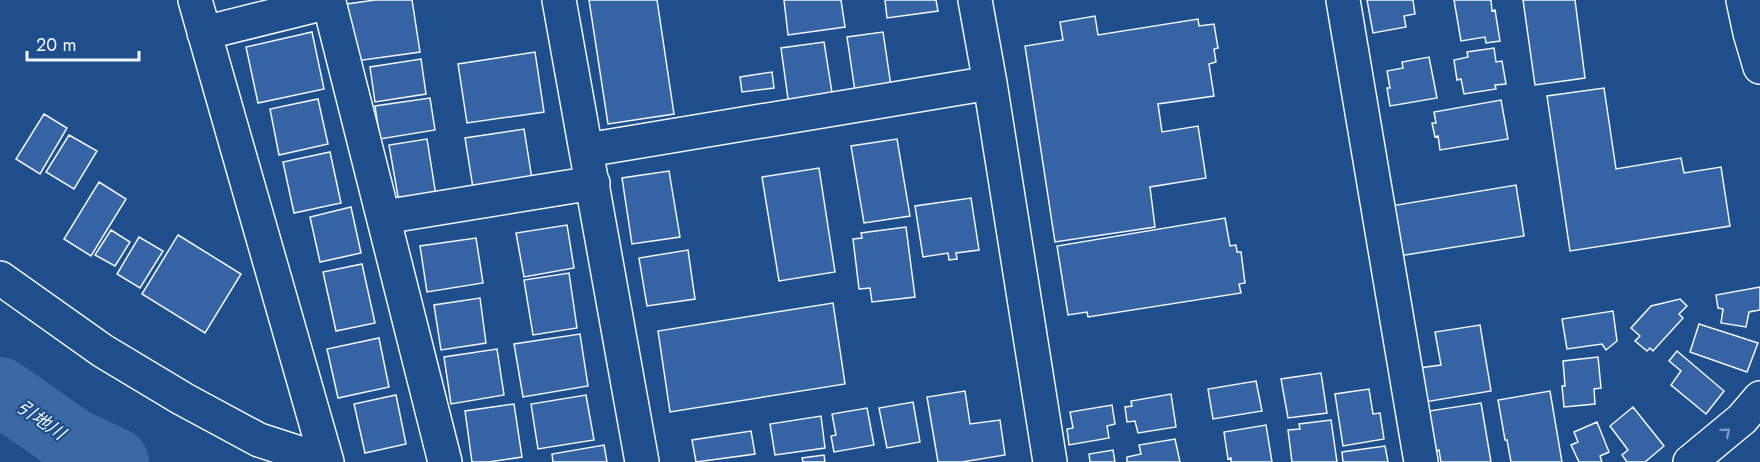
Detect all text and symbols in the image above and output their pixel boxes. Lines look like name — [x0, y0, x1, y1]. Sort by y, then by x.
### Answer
scale bar — [27, 24, 140, 62]
text: 20 m — [36, 32, 76, 58]
water label: 引地川 — [11, 394, 72, 447]
one-way arrow — [1719, 428, 1730, 439]

